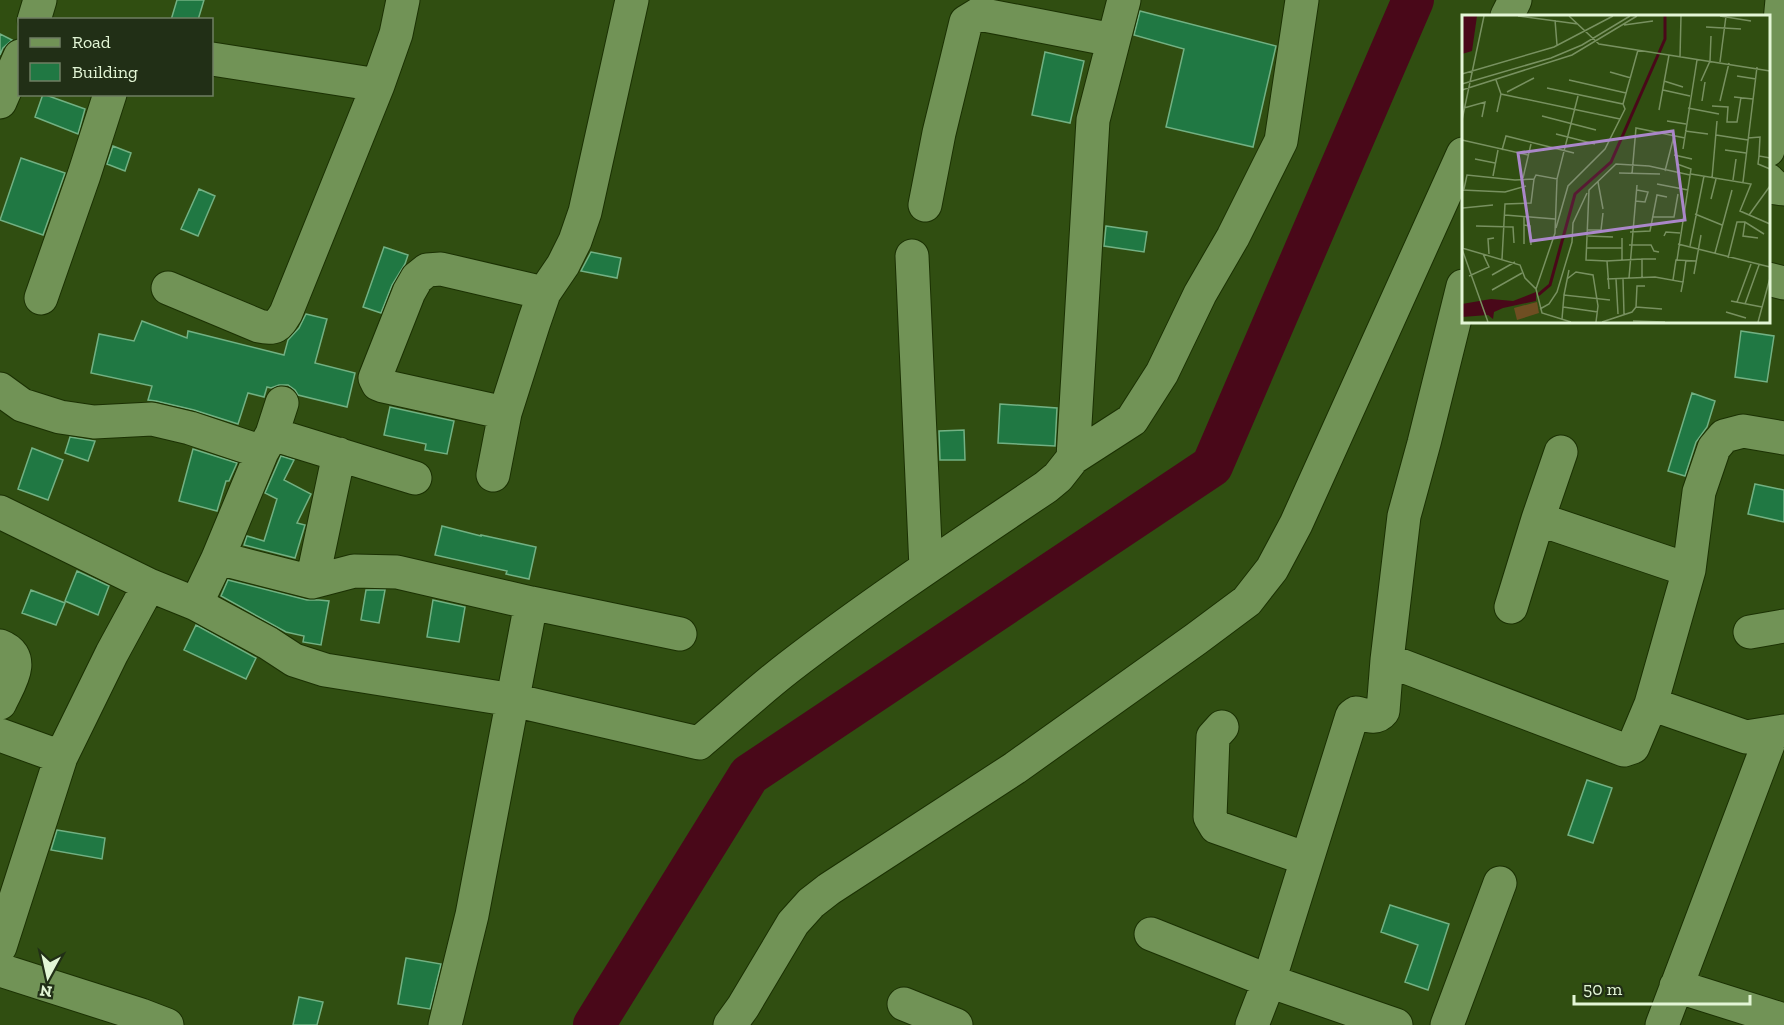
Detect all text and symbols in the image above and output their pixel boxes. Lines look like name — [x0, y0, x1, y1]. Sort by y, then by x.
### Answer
inset map — [1462, 15, 1769, 322]
legend — [18, 18, 213, 96]
text: Road — [72, 31, 111, 53]
text: Building — [72, 61, 138, 83]
north arrow — [18, 947, 78, 1007]
scale bar — [1574, 968, 1750, 1006]
text: 50 m — [1583, 978, 1623, 1000]
text: N — [39, 981, 53, 1002]

